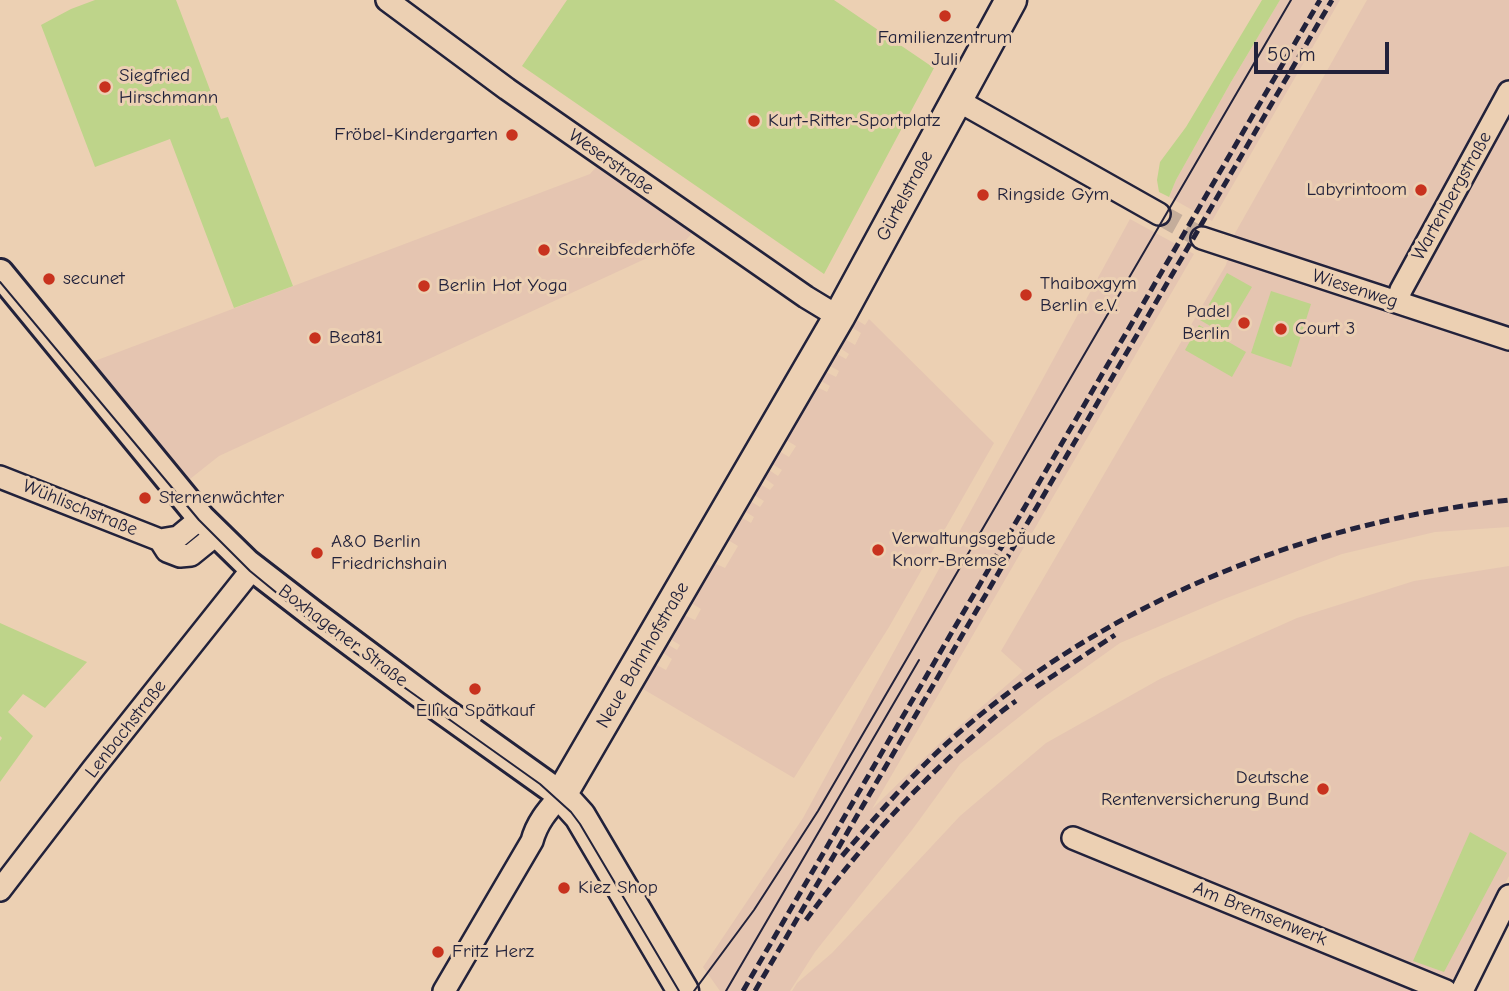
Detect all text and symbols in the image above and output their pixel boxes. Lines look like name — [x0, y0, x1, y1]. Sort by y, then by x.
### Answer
marker: Familienzentrum Juli — [937, 8, 953, 24]
place label: Familienzentrum Juli — [878, 27, 1012, 71]
scale bar — [1257, 28, 1392, 72]
text: 50 m — [1267, 42, 1316, 66]
place label: Siegfried Hirschmann — [119, 65, 218, 109]
marker: Siegfried Hirschmann — [97, 79, 113, 95]
place label: Kurt-Ritter-Sportplatz — [768, 110, 940, 132]
marker: Kurt-Ritter-Sportplatz — [746, 113, 762, 129]
place label: Fröbel-Kindergarten — [334, 124, 498, 146]
street label: Weserstraße — [564, 124, 658, 200]
marker: Fröbel-Kindergarten — [504, 127, 520, 143]
street label: Wartenbergstraße — [1407, 128, 1497, 264]
street label: Gürtelstraße — [872, 147, 938, 245]
place label: Labyrintoom — [1306, 179, 1407, 201]
marker: Labyrintoom — [1413, 182, 1429, 198]
place label: Ringside Gym — [997, 184, 1109, 206]
marker: Ringside Gym — [975, 187, 991, 203]
place label: Schreibfederhöfe — [558, 239, 695, 261]
marker: Schreibfederhöfe — [536, 242, 552, 258]
street label: Wiesenweg — [1309, 264, 1401, 314]
place label: secunet — [63, 268, 125, 290]
marker: secunet — [41, 271, 57, 287]
place label: Thaiboxgym Berlin e.V. — [1040, 273, 1137, 317]
place label: Berlin Hot Yoga — [438, 275, 568, 297]
marker: Berlin Hot Yoga — [416, 278, 432, 294]
marker: Thaiboxgym Berlin e.V. — [1018, 287, 1034, 303]
place label: Padel Berlin — [1182, 301, 1230, 345]
marker: Padel Berlin — [1236, 315, 1252, 331]
place label: Court 3 — [1295, 318, 1355, 340]
marker: Court 3 — [1273, 321, 1289, 337]
place label: Beat81 — [329, 327, 383, 349]
marker: Beat81 — [307, 330, 323, 346]
street label: Wühlischstraße — [19, 475, 141, 541]
place label: Sternenwächter — [159, 487, 284, 509]
marker: Sternenwächter — [137, 490, 153, 506]
place label: Verwaltungsgebäude Knorr-Bremse — [892, 528, 1056, 572]
place label: A&O Berlin Friedrichshain — [331, 531, 447, 575]
marker: Verwaltungsgebäude Knorr-Bremse — [870, 542, 886, 558]
marker: A&O Berlin Friedrichshain — [309, 545, 325, 561]
street label: Neue Bahnhofstraße — [592, 578, 694, 732]
street label: Boxhagener Straße — [274, 580, 412, 692]
street label: Lenbachstraße — [81, 675, 171, 783]
marker: Ellîka Spätkauf — [467, 681, 483, 697]
place label: Ellîka Spätkauf — [416, 700, 534, 722]
place label: Deutsche Rentenversicherung Bund — [1101, 767, 1309, 811]
marker: Deutsche Rentenversicherung Bund — [1315, 781, 1331, 797]
place label: Kiez Shop — [578, 877, 658, 899]
street label: Am Bremsenwerk — [1190, 877, 1330, 951]
marker: Kiez Shop — [556, 880, 572, 896]
place label: Fritz Herz — [452, 941, 534, 963]
marker: Fritz Herz — [430, 944, 446, 960]

